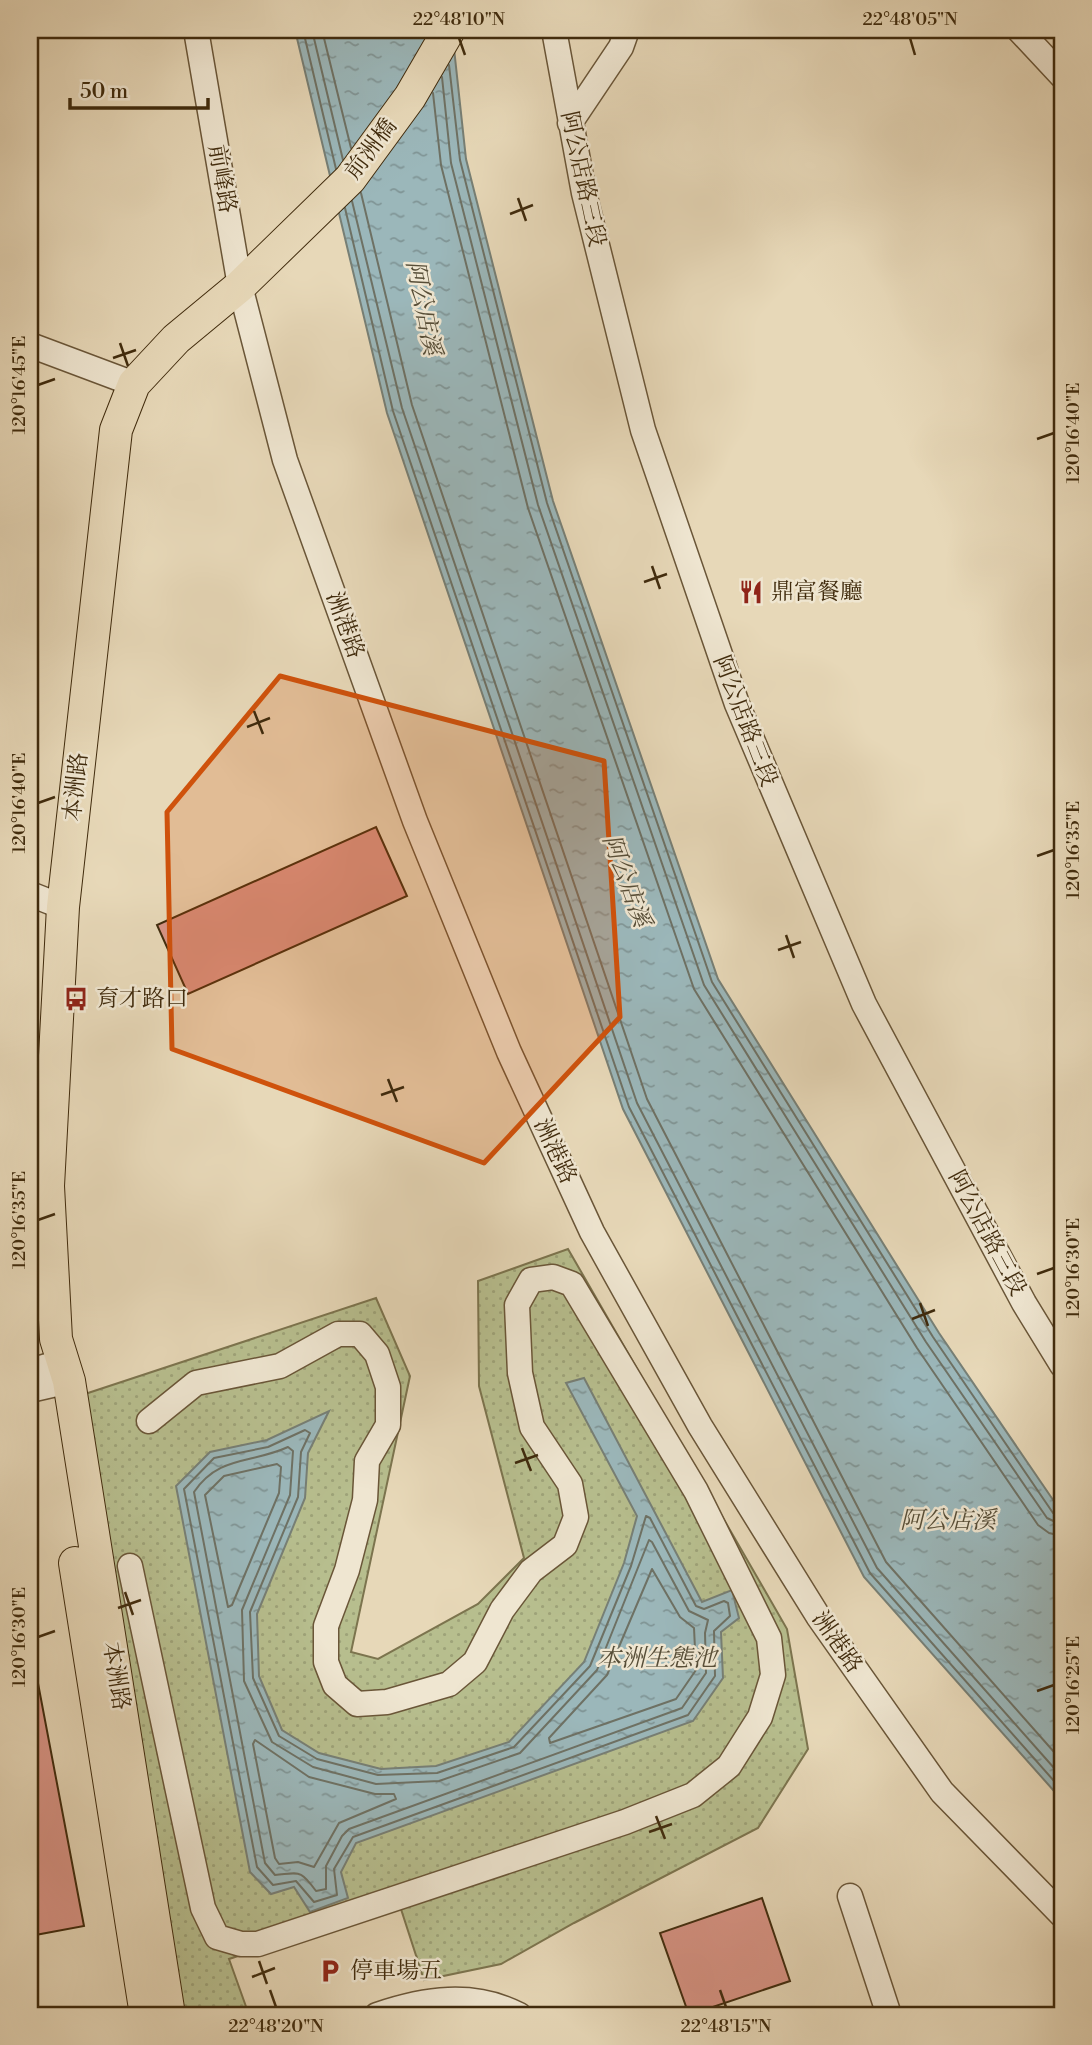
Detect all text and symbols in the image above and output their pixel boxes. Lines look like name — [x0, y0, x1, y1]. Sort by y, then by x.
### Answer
text: 22°48'10"N — [413, 8, 506, 31]
text: 22°48'05"N — [862, 8, 958, 31]
scale bar — [70, 66, 208, 110]
text: 50 m — [80, 79, 128, 105]
street label: 阿公店路三段 — [555, 109, 611, 249]
street label: 前洲橋 — [339, 113, 403, 185]
street label: 前峰路 — [202, 143, 242, 215]
water label: 阿公店溪 — [399, 258, 447, 361]
text: 120°16'45"E — [8, 335, 31, 435]
text: 120°16'40"E — [1062, 382, 1085, 484]
restaurant icon: 鼎富餐廳 — [737, 578, 765, 606]
place label: 鼎富餐廳 — [771, 578, 863, 606]
street label: 洲港路 — [320, 588, 370, 662]
street label: 阿公店路三段 — [707, 652, 783, 790]
street label: 本洲路 — [58, 751, 94, 823]
text: 120°16'40"E — [8, 752, 31, 854]
text: 120°16'35"E — [1062, 801, 1085, 899]
water label: 阿公店溪 — [595, 831, 658, 934]
bus stop icon: 育才路口 — [62, 985, 90, 1013]
place label: 育才路口 — [96, 985, 188, 1013]
street label: 洲港路 — [528, 1114, 582, 1188]
street label: 阿公店路三段 — [942, 1166, 1032, 1300]
text: 120°16'35"E — [8, 1171, 31, 1269]
text: 120°16'30"E — [1062, 1218, 1085, 1318]
water label: 阿公店溪 — [900, 1506, 999, 1536]
text: 120°16'30"E — [8, 1587, 31, 1687]
street label: 洲港路 — [806, 1606, 868, 1678]
text: 120°16'25"E — [1062, 1636, 1085, 1734]
street label: 本洲路 — [97, 1640, 135, 1712]
water label: 本洲生態池 — [597, 1644, 720, 1674]
parking icon: 停車場五 — [316, 1957, 344, 1985]
place label: 停車場五 — [350, 1957, 442, 1985]
text: 22°48'20"N — [228, 2015, 324, 2038]
text: 22°48'15"N — [680, 2015, 772, 2038]

